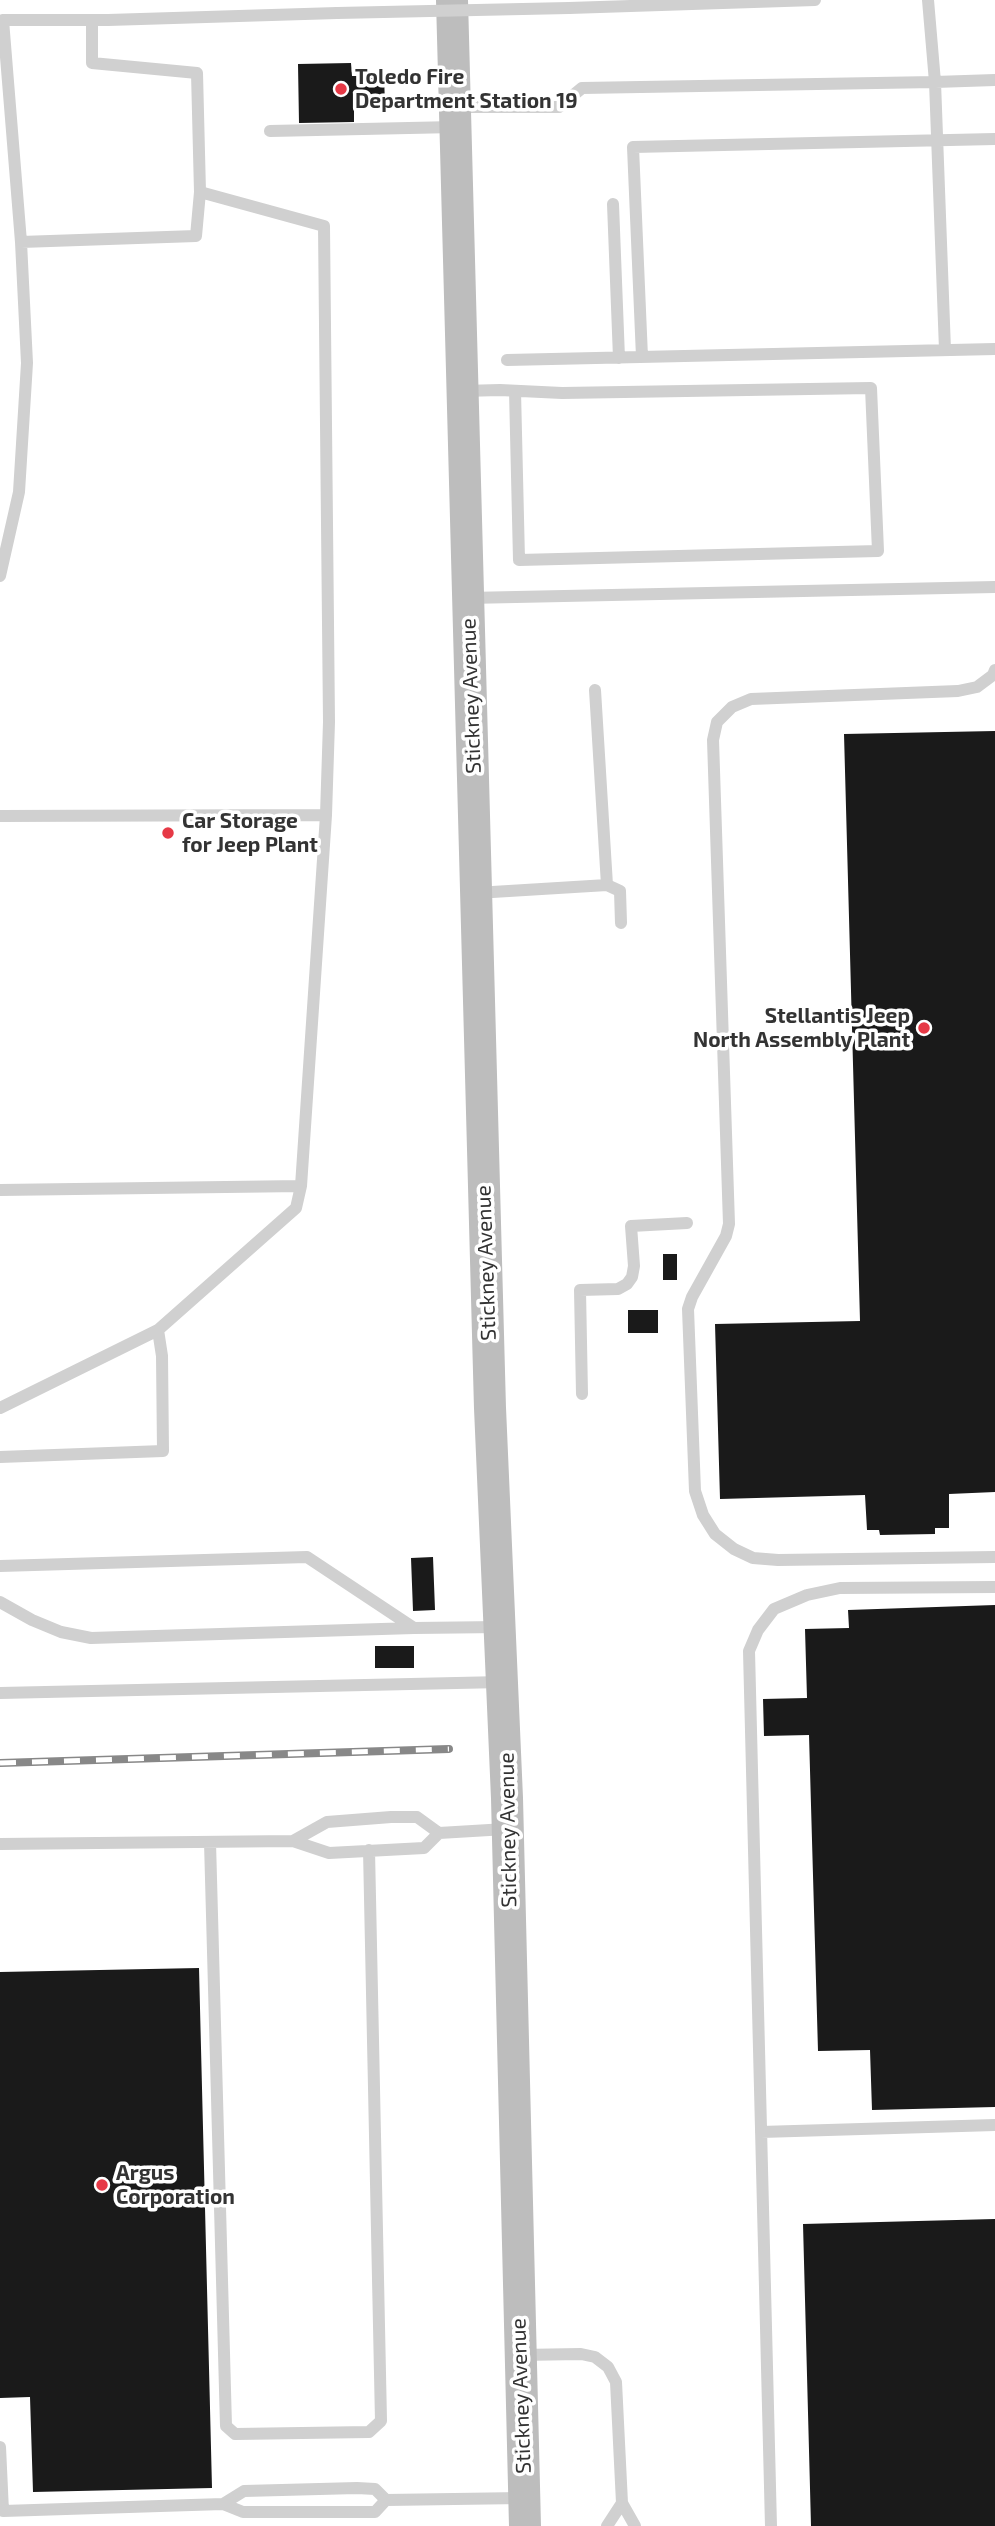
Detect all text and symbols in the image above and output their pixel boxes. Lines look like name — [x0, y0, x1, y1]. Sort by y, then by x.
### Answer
place label: Toledo Fire Department Station 19 — [355, 64, 578, 114]
marker: Toledo Fire Department Station 19 — [333, 81, 349, 97]
street label: Stickney Avenue — [456, 618, 486, 774]
place label: Car Storage for Jeep Plant — [182, 808, 318, 858]
marker: Car Storage for Jeep Plant — [160, 825, 176, 841]
place label: Stellantis Jeep North Assembly Plant — [693, 1003, 910, 1053]
marker: Stellantis Jeep North Assembly Plant — [916, 1020, 932, 1036]
street label: Stickney Avenue — [471, 1185, 501, 1341]
street label: Stickney Avenue — [494, 1752, 522, 1908]
place label: Argus Corporation — [116, 2160, 235, 2210]
marker: Argus Corporation — [94, 2177, 110, 2193]
street label: Stickney Avenue — [506, 2318, 536, 2474]

